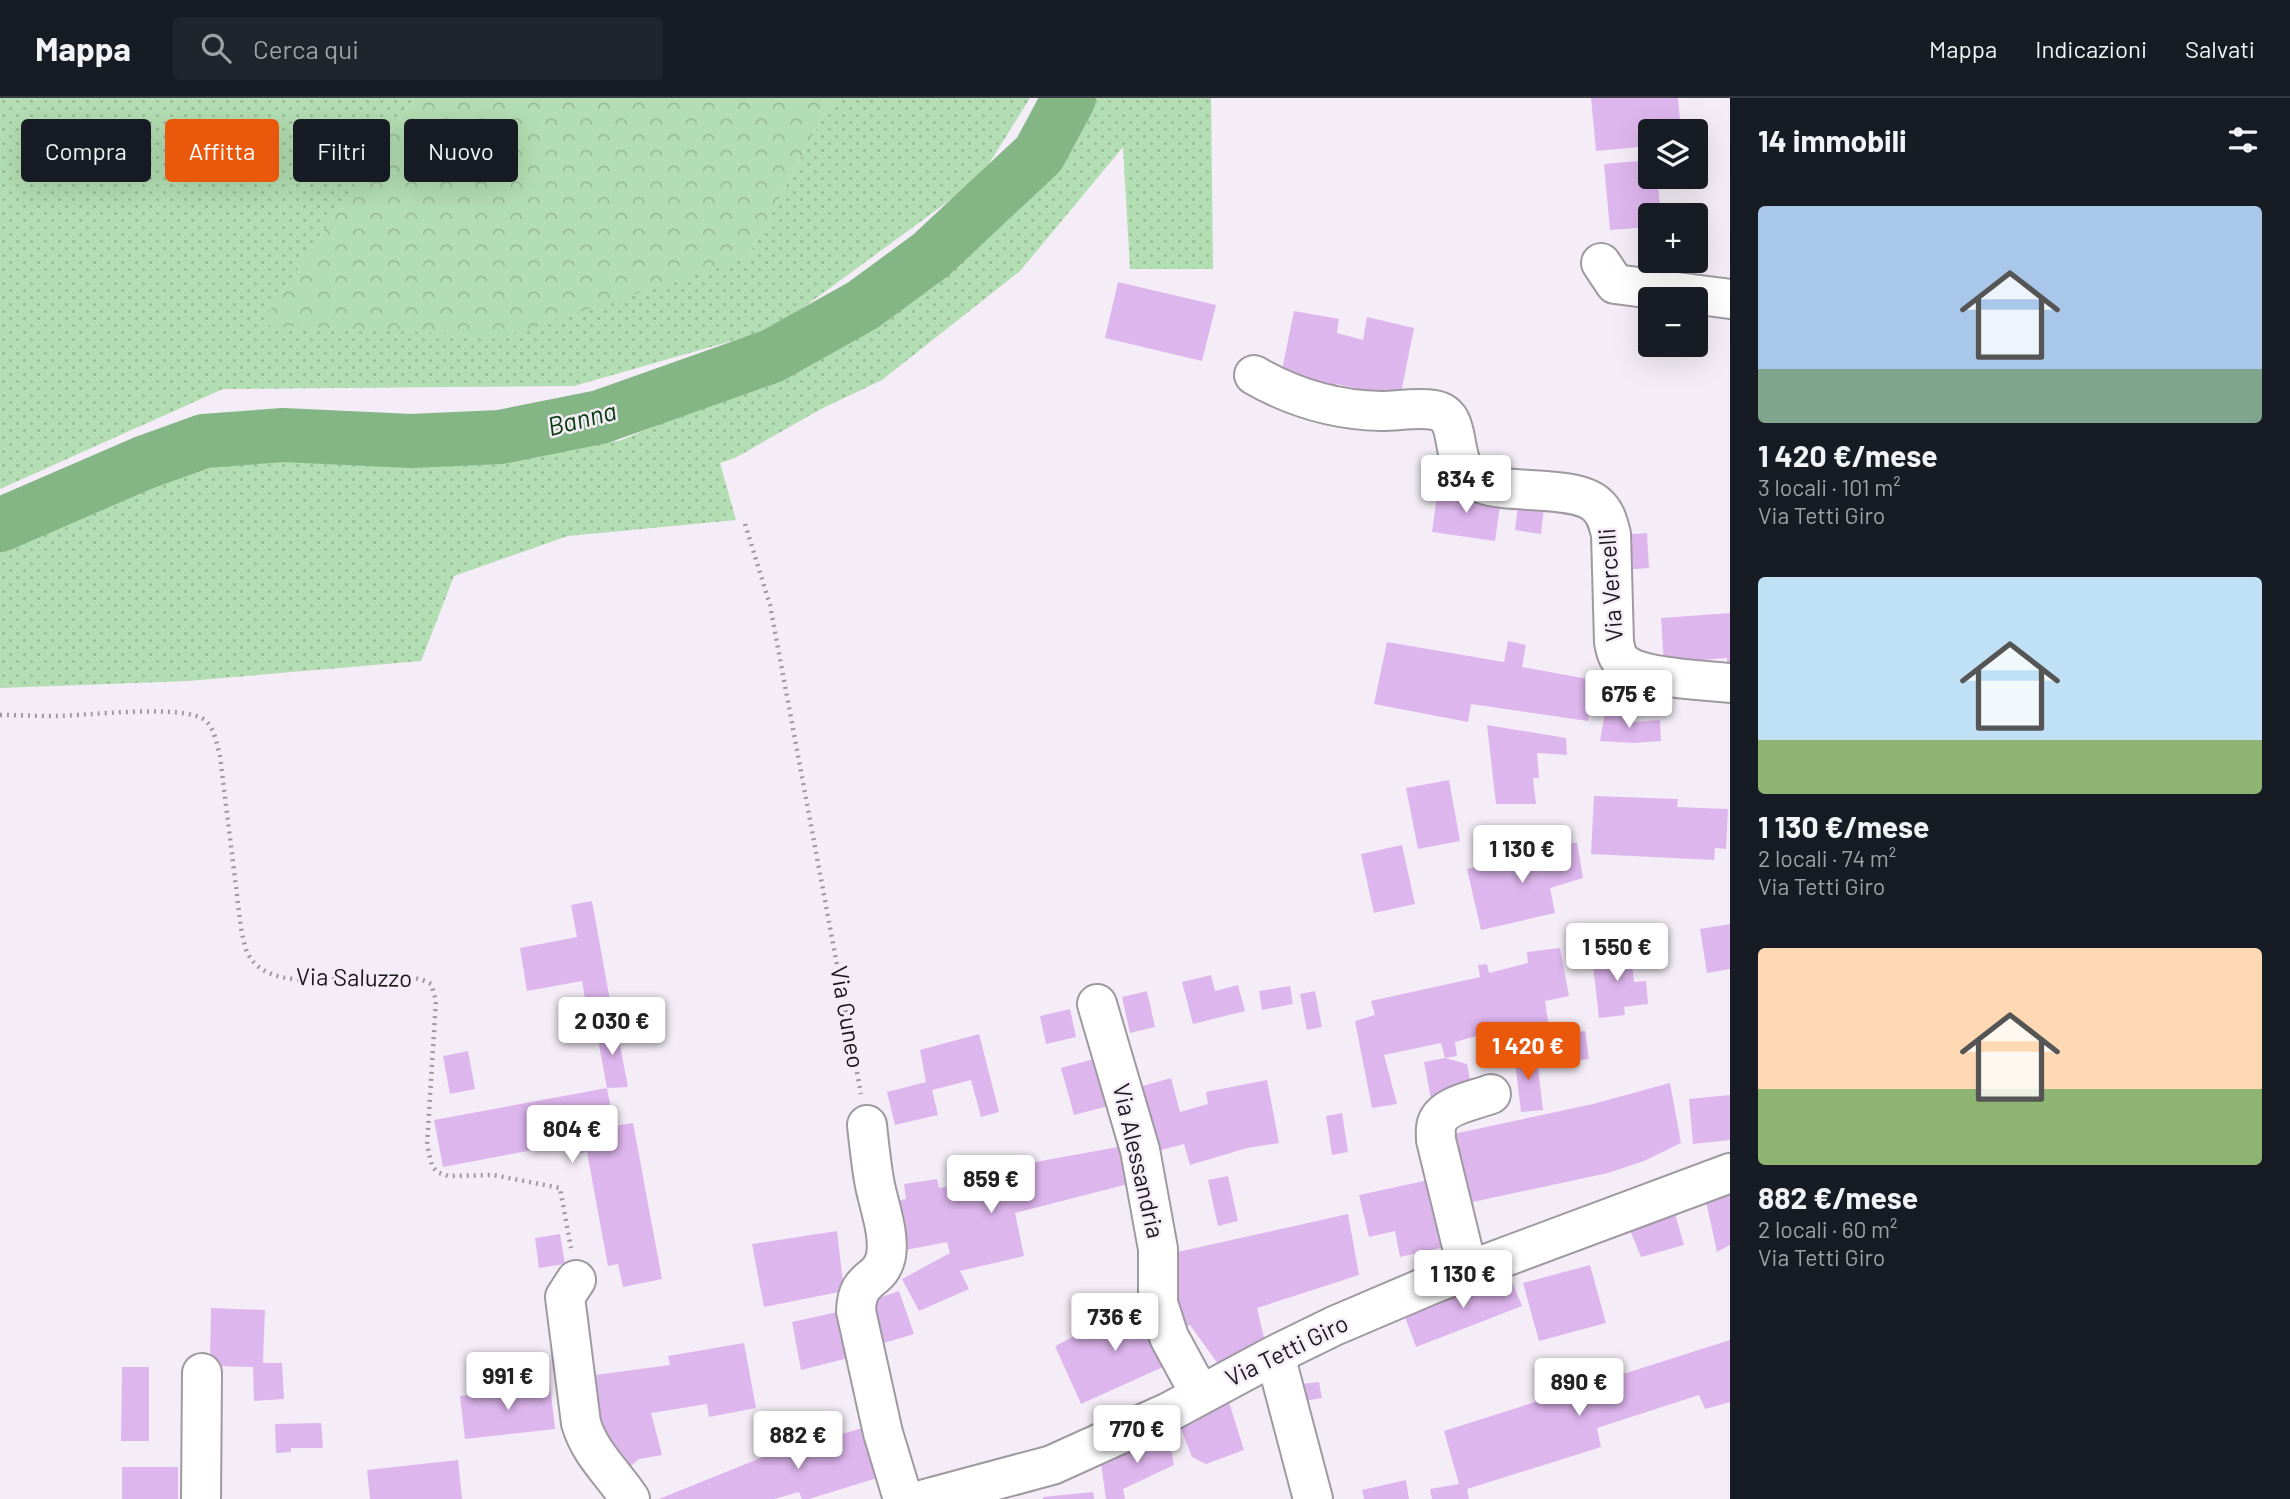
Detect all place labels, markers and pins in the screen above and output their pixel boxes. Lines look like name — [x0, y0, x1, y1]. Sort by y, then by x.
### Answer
pin: 834 € — [1417, 456, 1515, 515]
pin: 675 € — [1580, 670, 1678, 730]
pin: 1 130 € — [1457, 826, 1587, 885]
pin: 1 550 € — [1552, 924, 1682, 983]
pin: 2 030 € — [547, 998, 677, 1057]
pin: 1 420 € — [1463, 1023, 1593, 1082]
pin: 804 € — [523, 1105, 621, 1165]
pin: 859 € — [942, 1156, 1040, 1215]
pin: 1 130 € — [1398, 1250, 1528, 1310]
pin: 736 € — [1066, 1294, 1164, 1353]
pin: 991 € — [459, 1352, 557, 1412]
pin: 890 € — [1530, 1358, 1628, 1418]
pin: 770 € — [1088, 1406, 1186, 1465]
pin: 882 € — [749, 1412, 847, 1471]

